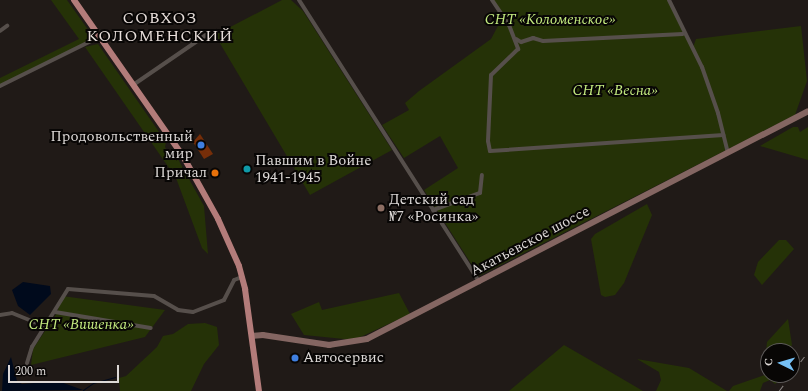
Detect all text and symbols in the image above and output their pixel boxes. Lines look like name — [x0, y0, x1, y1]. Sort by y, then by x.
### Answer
district label: СОВХОЗ КОЛОМЕНСКИЙ — [87, 8, 233, 46]
park label: СНТ «Коломенское» — [485, 11, 615, 29]
park label: СНТ «Весна» — [573, 82, 657, 100]
place label: Продовольственный мир — [50, 127, 193, 162]
marker: Продовольственный мир — [196, 140, 206, 150]
place label: Павшим в Войне 1941-1945 — [255, 151, 371, 186]
place label: Причал — [154, 164, 207, 182]
marker: Павшим в Войне 1941-1945 — [242, 164, 252, 174]
marker: Причал — [210, 168, 220, 178]
place label: Детский сад №7 «Росинка» — [389, 190, 478, 225]
street label: Акатьевское шоссе — [467, 202, 593, 280]
marker: Детский сад №7 «Росинка» — [376, 203, 386, 213]
park label: СНТ «Вишенка» — [29, 316, 133, 334]
north arrow — [760, 343, 800, 383]
place label: Автосервис — [303, 349, 384, 367]
marker: Автосервис — [290, 353, 300, 363]
scale bar — [10, 357, 121, 383]
text: С — [760, 357, 777, 367]
text: 200 m — [15, 362, 46, 381]

